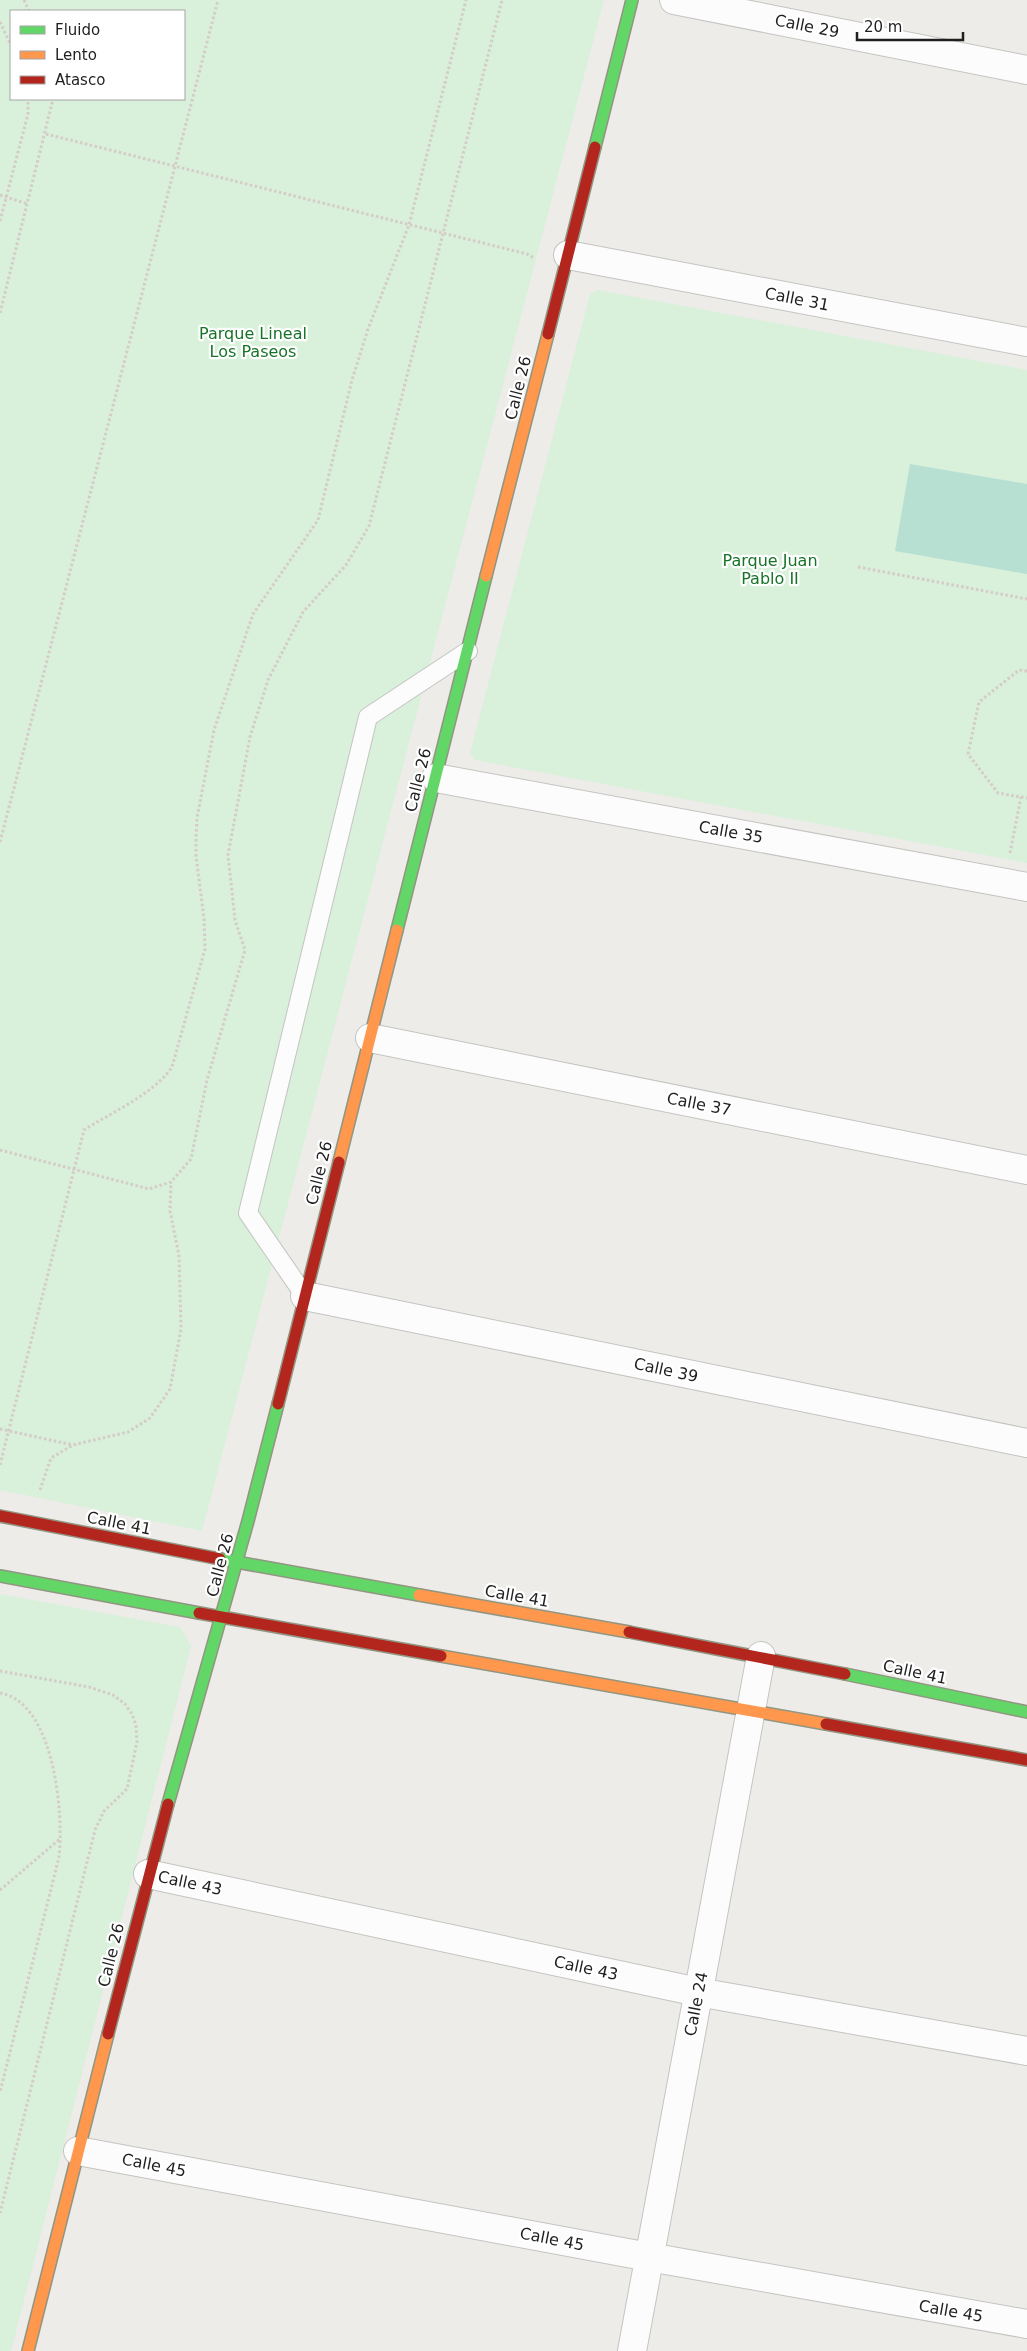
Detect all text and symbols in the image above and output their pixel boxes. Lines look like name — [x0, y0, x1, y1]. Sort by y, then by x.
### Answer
legend — [10, 10, 185, 100]
street label: Calle 29 — [773, 10, 841, 42]
scale bar — [857, 10, 963, 42]
text: 20 m — [864, 18, 902, 36]
text: Fluido — [55, 21, 100, 39]
text: Lento — [55, 46, 97, 64]
text: Atasco — [55, 71, 105, 89]
street label: Calle 31 — [763, 283, 831, 315]
park label: Parque Lineal Los Paseos — [199, 324, 307, 361]
street label: Calle 26 — [501, 354, 535, 422]
park label: Parque Juan Pablo II — [722, 551, 818, 588]
street label: Calle 26 — [401, 746, 435, 814]
street label: Calle 35 — [697, 817, 765, 847]
street label: Calle 37 — [665, 1088, 733, 1120]
street label: Calle 26 — [302, 1139, 336, 1207]
street label: Calle 39 — [632, 1354, 700, 1386]
street label: Calle 41 — [85, 1507, 153, 1539]
street label: Calle 26 — [202, 1531, 238, 1599]
street label: Calle 41 — [483, 1581, 551, 1611]
street label: Calle 41 — [881, 1656, 949, 1688]
street label: Calle 43 — [156, 1867, 224, 1899]
street label: Calle 26 — [94, 1921, 128, 1989]
street label: Calle 43 — [552, 1952, 620, 1984]
street label: Calle 24 — [680, 1970, 712, 2038]
street label: Calle 45 — [120, 2149, 188, 2181]
street label: Calle 45 — [518, 2223, 586, 2255]
street label: Calle 45 — [917, 2296, 985, 2326]

